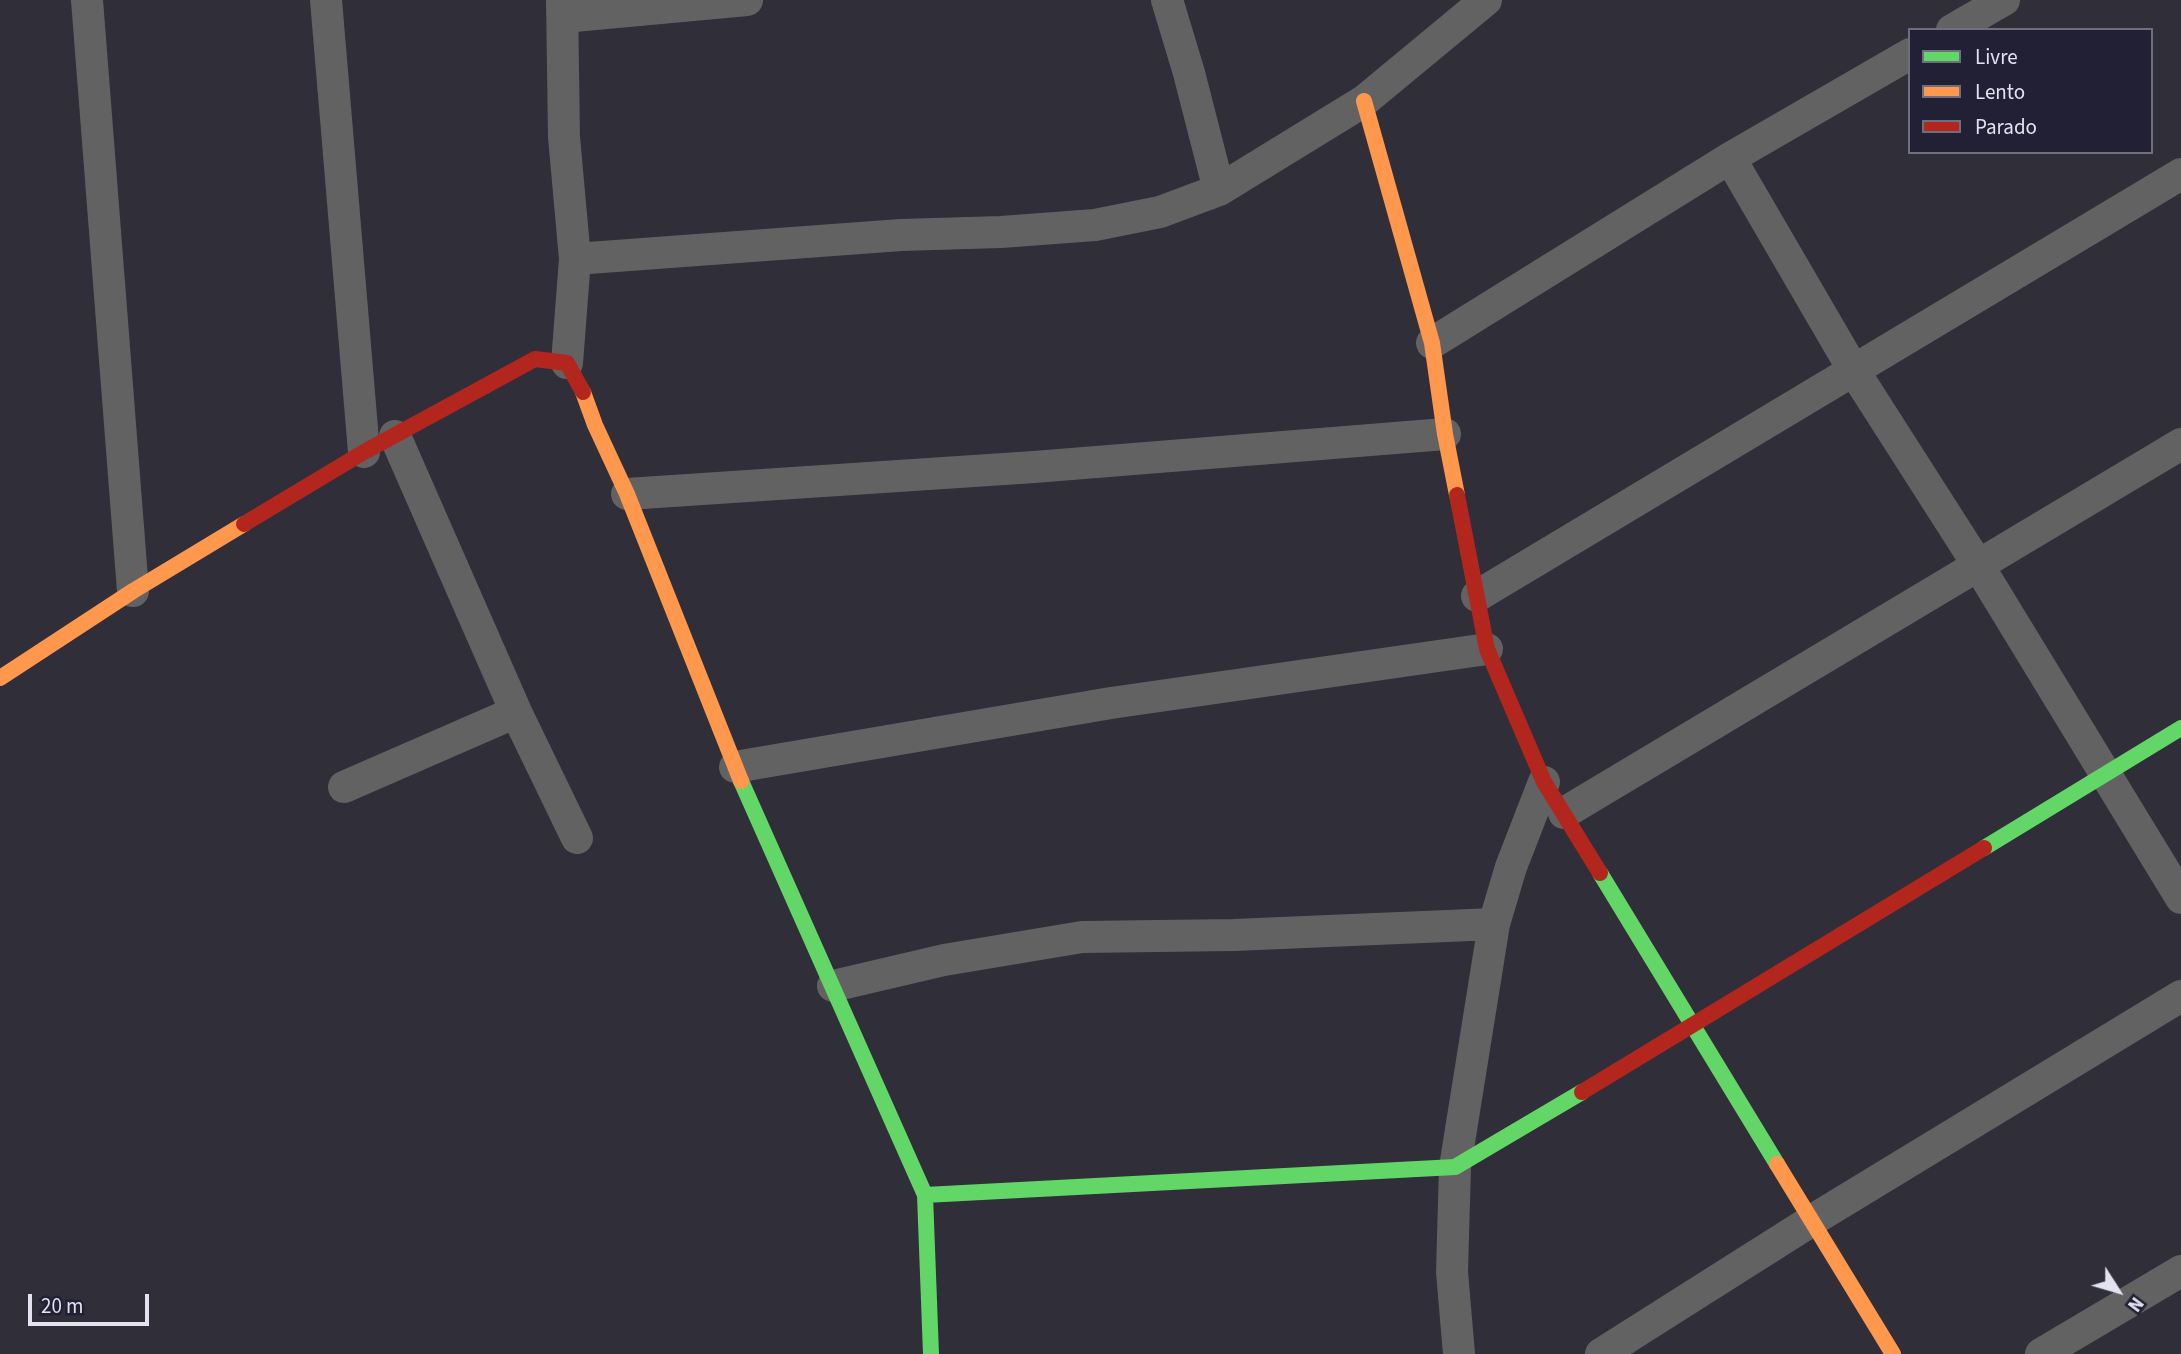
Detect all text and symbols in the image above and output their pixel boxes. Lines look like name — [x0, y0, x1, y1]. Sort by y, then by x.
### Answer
legend — [1908, 28, 2153, 154]
text: Livre — [1975, 42, 2018, 72]
text: Lento — [1975, 77, 2025, 107]
text: Parado — [1975, 112, 2037, 142]
north arrow — [2083, 1256, 2153, 1326]
scale bar — [32, 1280, 152, 1324]
text: 20 m — [41, 1291, 83, 1321]
text: N — [2121, 1291, 2150, 1317]

